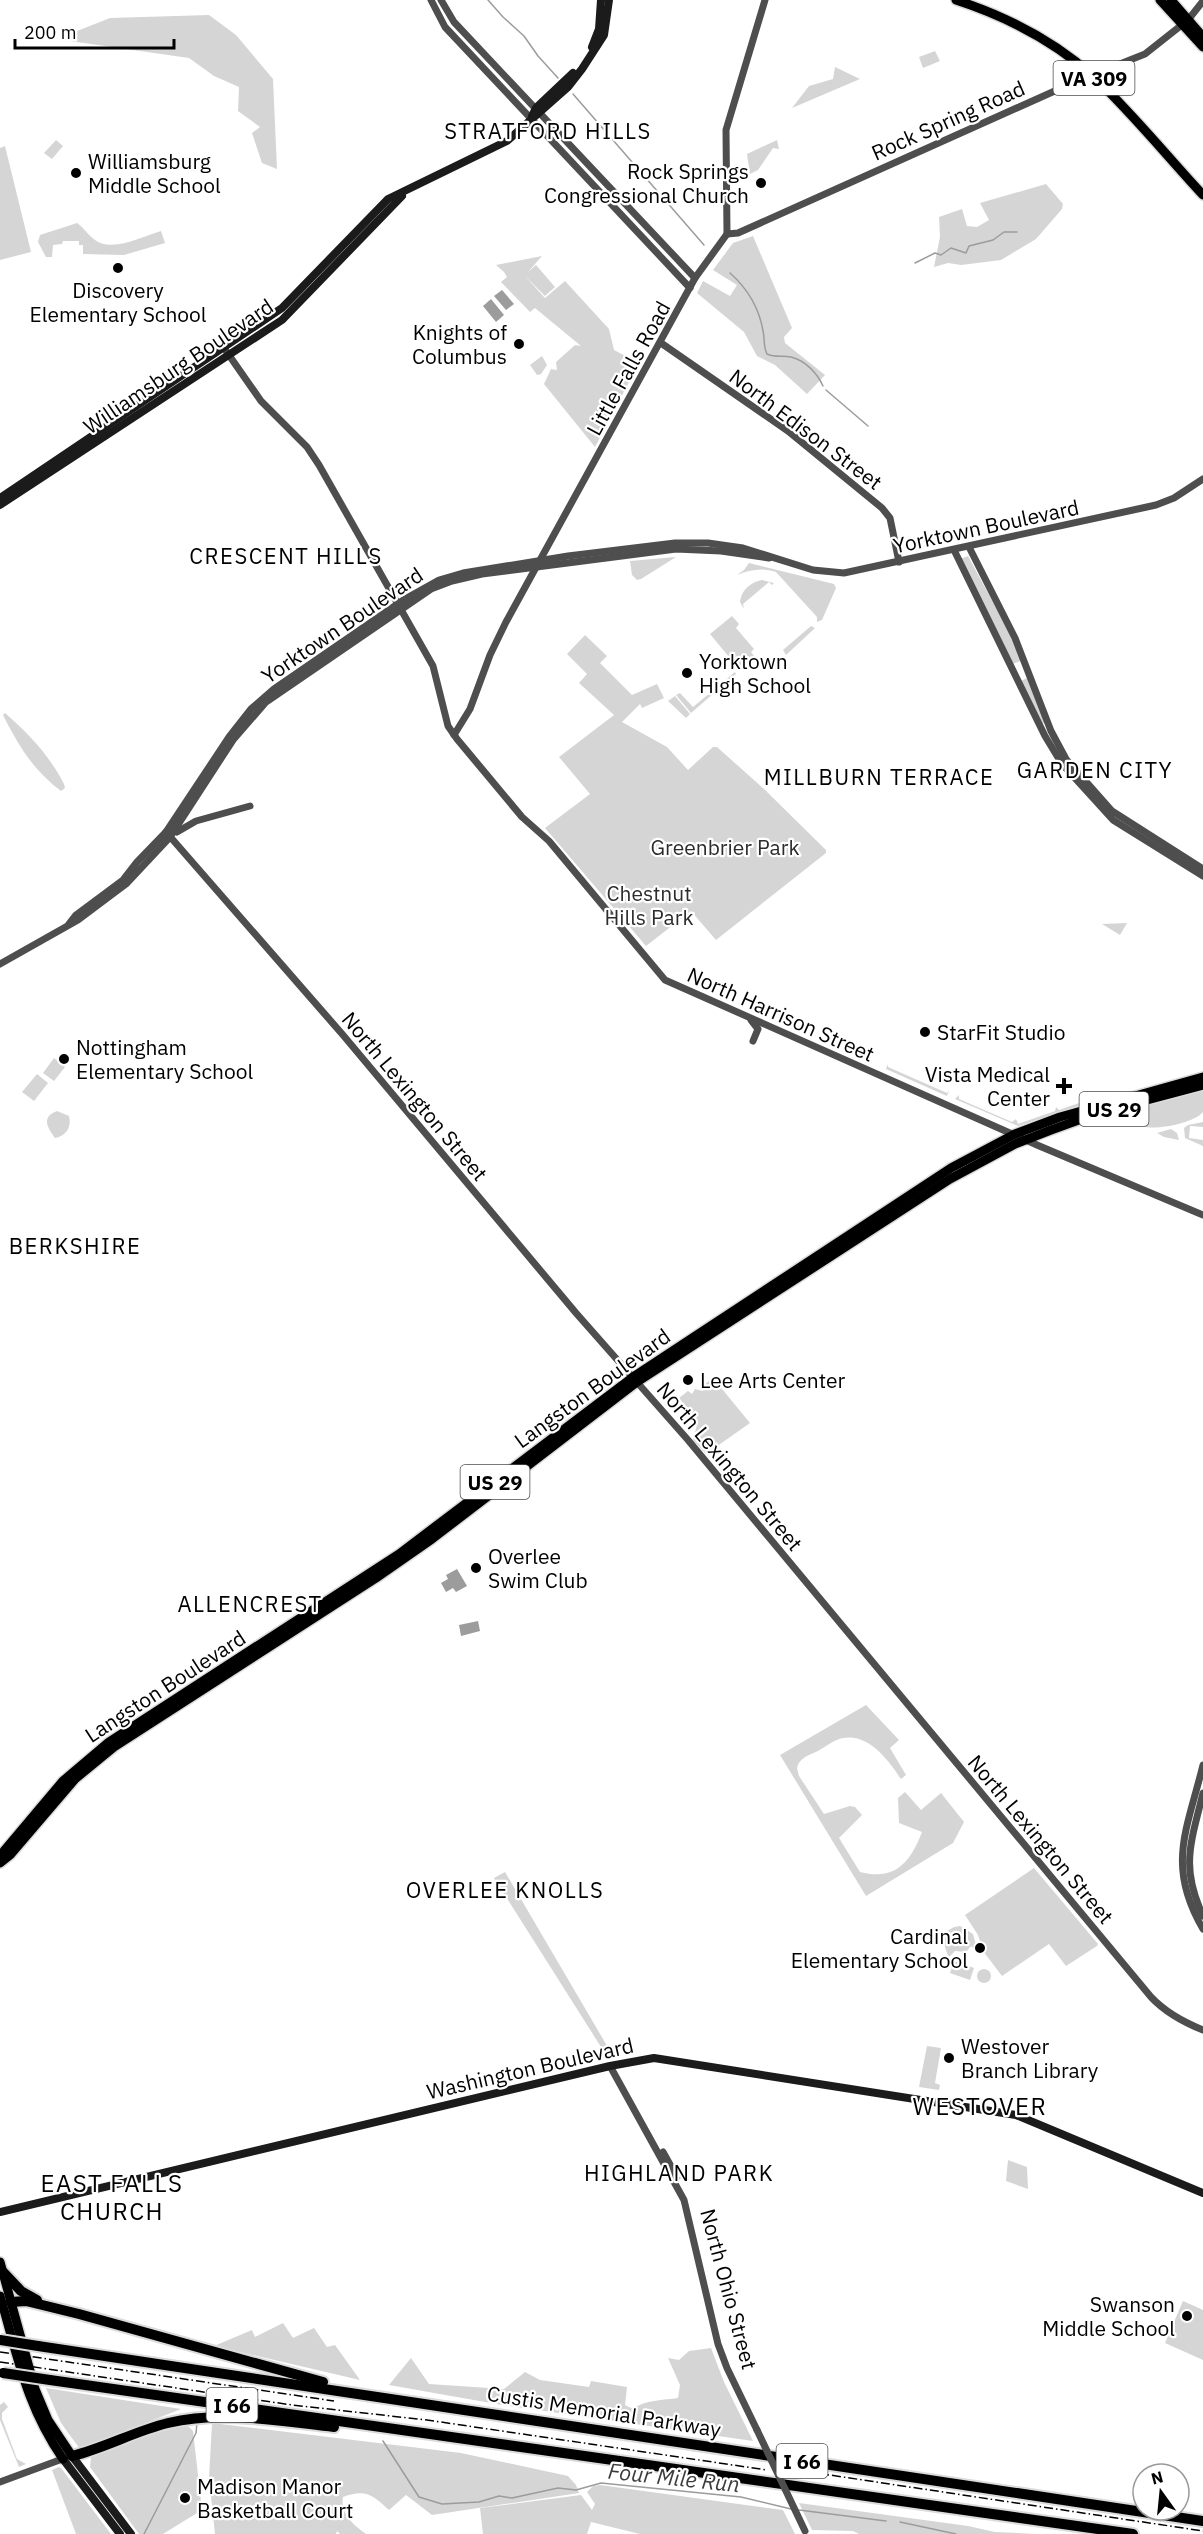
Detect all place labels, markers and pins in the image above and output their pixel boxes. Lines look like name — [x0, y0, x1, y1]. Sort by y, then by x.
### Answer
place label: Williamsburg Middle School — [88, 147, 221, 199]
place label: Rock Springs Congressional Church — [544, 157, 749, 209]
marker: Williamsburg Middle School — [69, 166, 83, 180]
marker: Rock Springs Congressional Church — [754, 176, 768, 190]
marker: Discovery Elementary School — [111, 261, 125, 275]
place label: Discovery Elementary School — [29, 276, 207, 328]
place label: Knights of Columbus — [412, 318, 507, 370]
marker: Knights of Columbus — [512, 337, 526, 351]
place label: Yorktown High School — [699, 647, 811, 699]
marker: Yorktown High School — [680, 666, 694, 680]
place label: StarFit Studio — [937, 1018, 1066, 1046]
marker: StarFit Studio — [918, 1025, 932, 1039]
place label: Nottingham Elementary School — [76, 1033, 253, 1085]
marker: Nottingham Elementary School — [57, 1052, 71, 1066]
place label: Vista Medical Center — [925, 1060, 1050, 1112]
marker: Vista Medical Center — [1055, 1077, 1073, 1095]
place label: Lee Arts Center — [700, 1366, 845, 1394]
marker: Lee Arts Center — [681, 1373, 695, 1387]
place label: Overlee Swim Club — [488, 1542, 588, 1594]
marker: Overlee Swim Club — [469, 1561, 483, 1575]
place label: Cardinal Elementary School — [791, 1922, 968, 1974]
marker: Cardinal Elementary School — [973, 1941, 987, 1955]
place label: Westover Branch Library — [961, 2032, 1099, 2084]
marker: Westover Branch Library — [942, 2051, 956, 2065]
place label: Swanson Middle School — [1042, 2290, 1175, 2342]
marker: Swanson Middle School — [1180, 2309, 1194, 2323]
place label: Madison Manor Basketball Court — [197, 2472, 353, 2524]
marker: Madison Manor Basketball Court — [178, 2491, 192, 2505]

